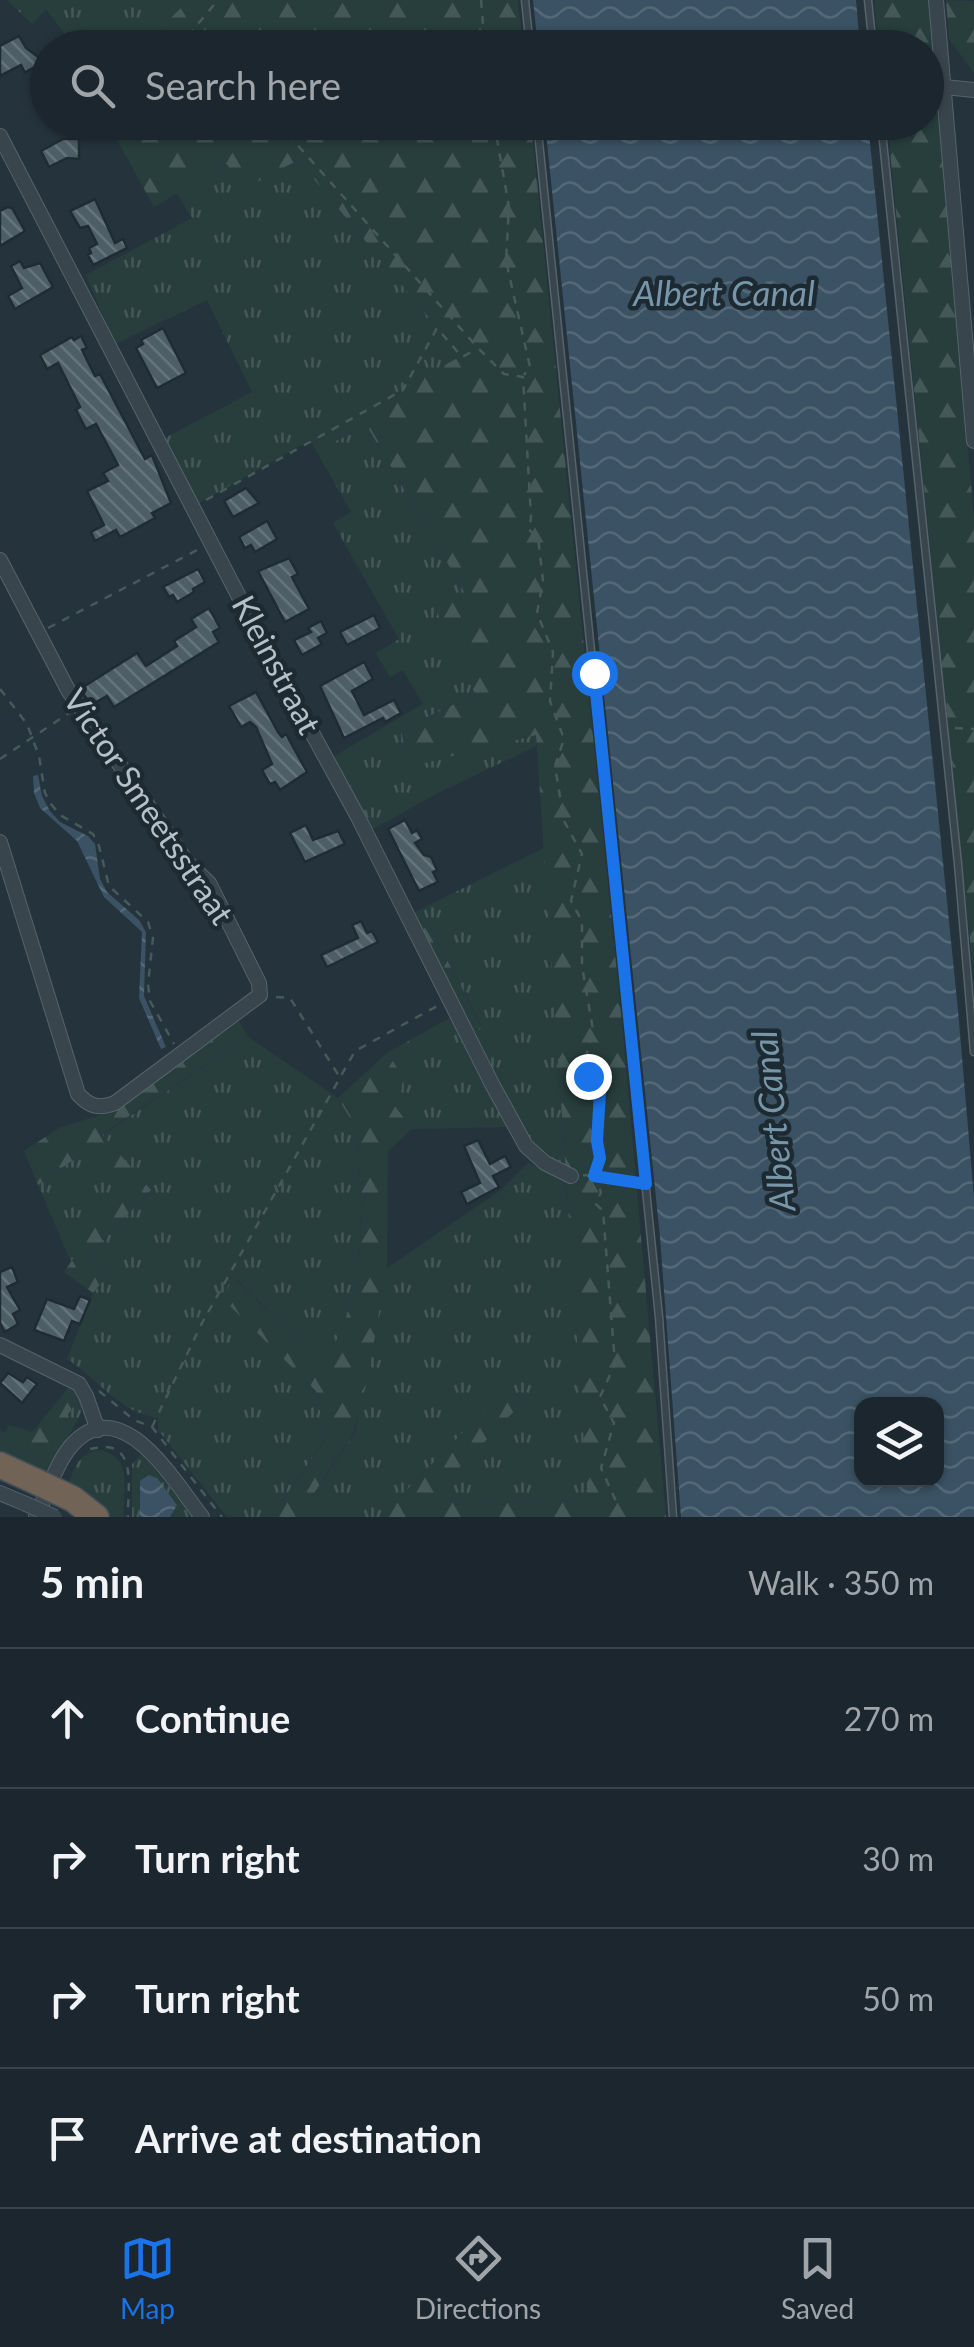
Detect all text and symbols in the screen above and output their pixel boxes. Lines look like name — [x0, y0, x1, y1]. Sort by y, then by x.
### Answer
search box — [30, 30, 944, 140]
icon: search — [65, 58, 120, 113]
text: Search here — [145, 62, 341, 108]
water label: Albert Canal — [631, 271, 815, 313]
street label: Kleinstraat — [225, 588, 330, 741]
route start — [572, 651, 618, 697]
street label: Victor Smeetsstraat — [56, 681, 243, 932]
water label: Albert Canal — [742, 1029, 803, 1216]
route end — [566, 1054, 612, 1100]
map controls — [854, 1397, 944, 1487]
button: layers — [854, 1397, 944, 1487]
text: 5 min — [40, 1557, 144, 1607]
text: Walk · 350 m — [748, 1563, 934, 1602]
icon: ahead — [40, 1691, 95, 1746]
text: Continue — [135, 1695, 290, 1741]
text: 270 m — [844, 1699, 934, 1738]
icon: right — [40, 1831, 95, 1886]
text: Turn right — [135, 1835, 300, 1881]
text: 30 m — [862, 1839, 934, 1878]
icon: right — [40, 1971, 95, 2026]
text: Turn right — [135, 1975, 300, 2021]
text: 50 m — [862, 1979, 934, 2018]
icon: arrive — [40, 2111, 95, 2166]
text: Arrive at destination — [135, 2115, 482, 2161]
tab: Map — [120, 2231, 175, 2325]
tab: Directions — [415, 2231, 541, 2325]
tab: Saved — [781, 2231, 854, 2325]

